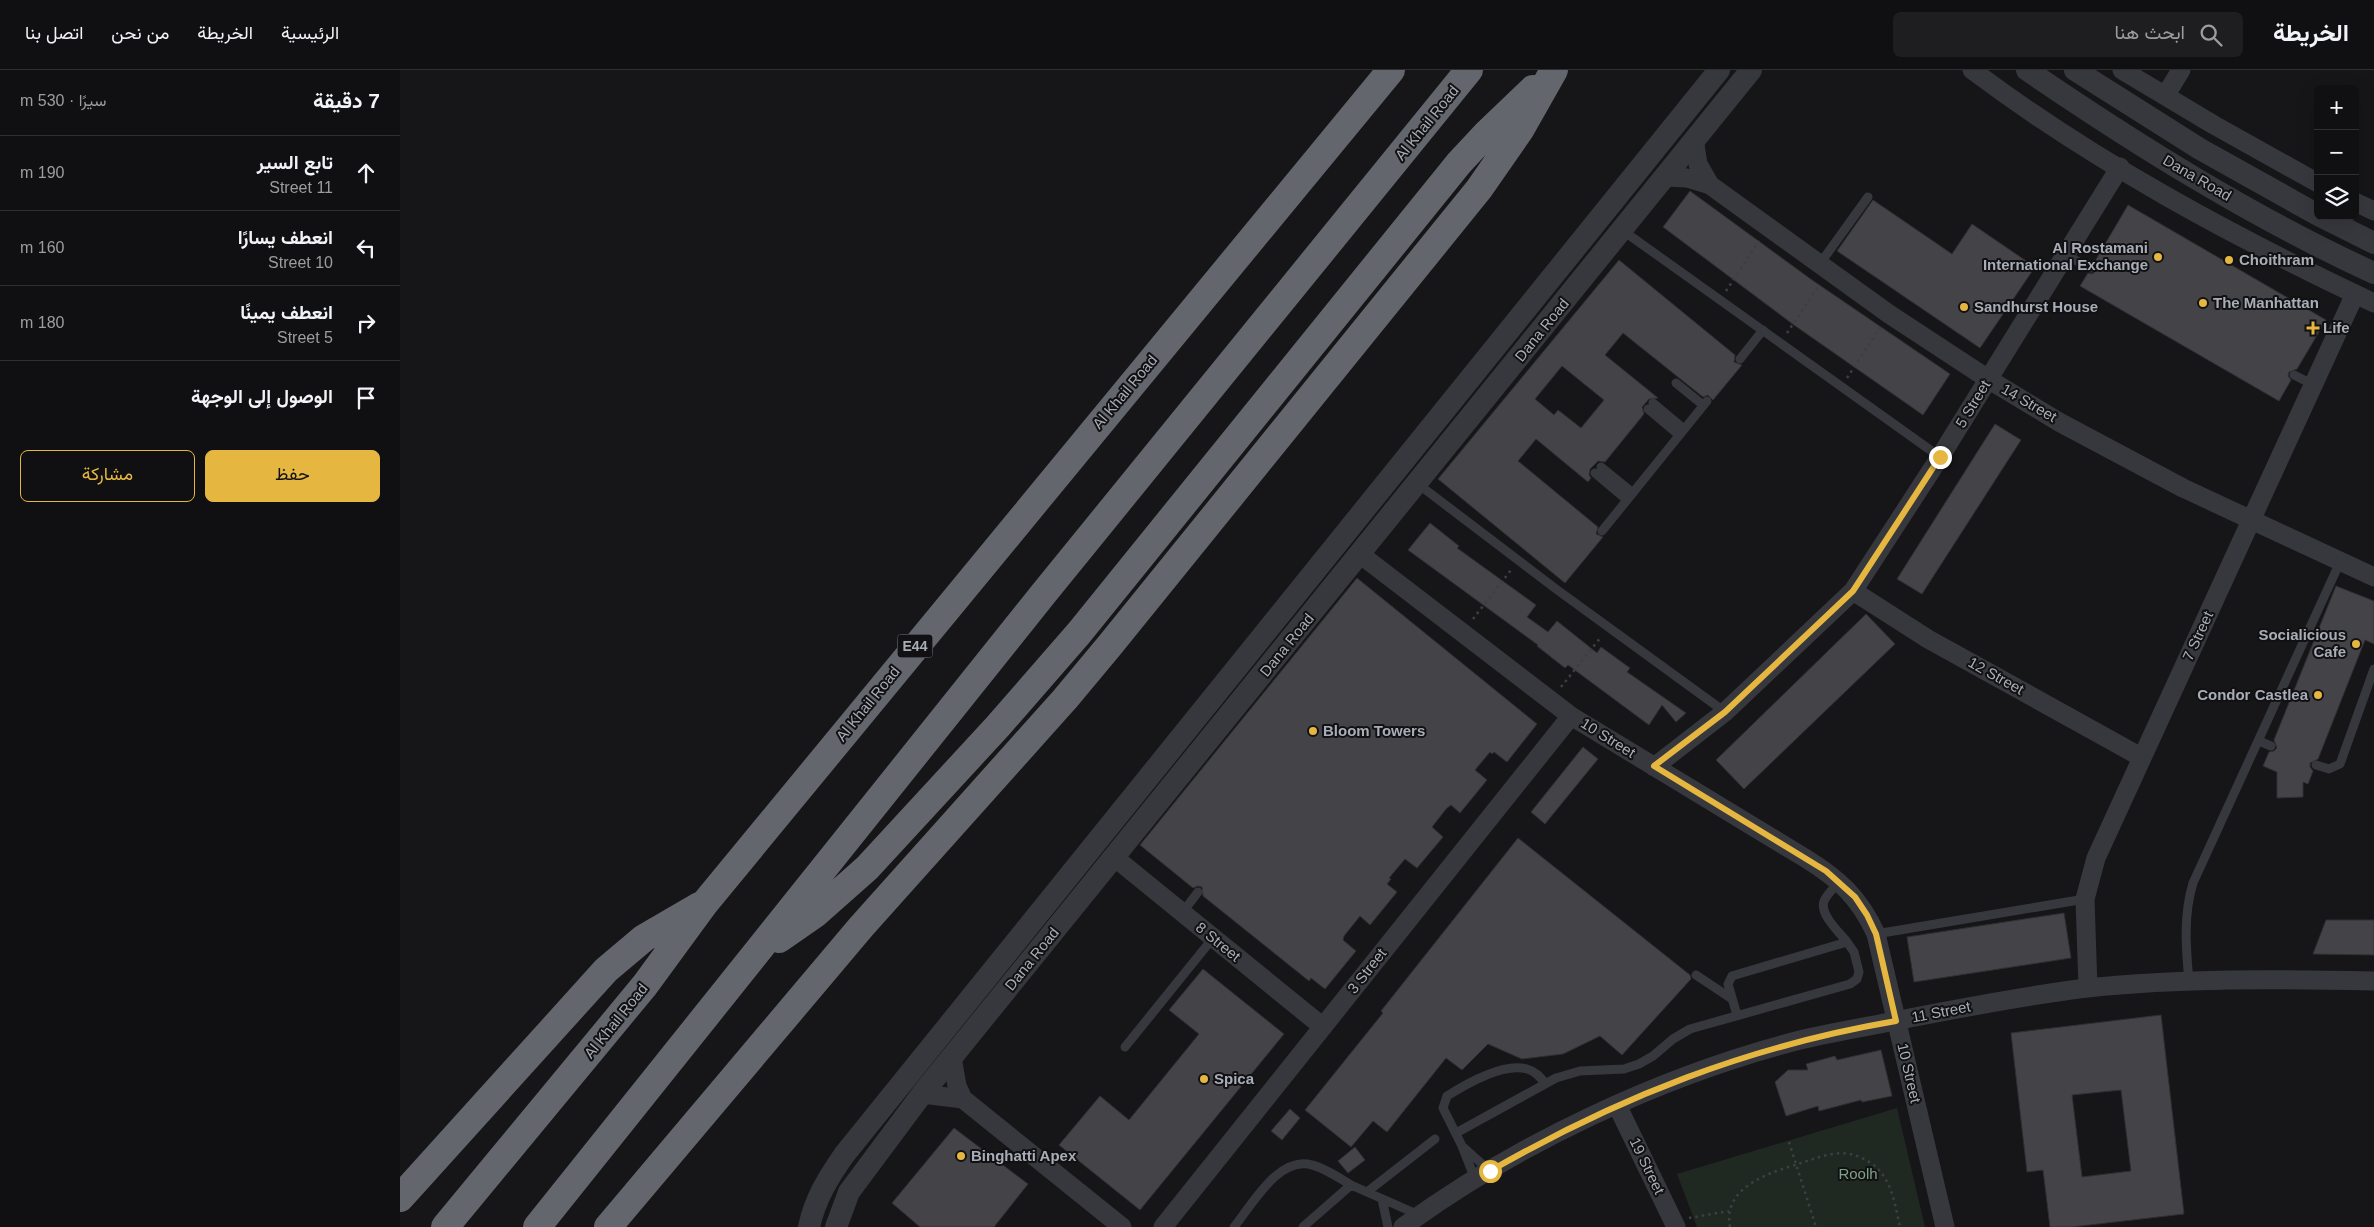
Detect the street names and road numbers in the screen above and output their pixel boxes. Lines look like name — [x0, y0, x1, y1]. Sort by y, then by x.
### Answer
street label: Al Khail Road — [1391, 82, 1462, 163]
street label: Dana Road — [2160, 151, 2234, 204]
street label: Dana Road — [1511, 295, 1572, 365]
street label: Al Khail Road — [1089, 351, 1160, 432]
street label: 5 Street — [1952, 376, 1994, 431]
street label: 14 Street — [1999, 380, 2061, 426]
street label: 7 Street — [2179, 608, 2217, 663]
street label: Dana Road — [1256, 610, 1317, 680]
road number: E44 — [898, 634, 932, 658]
street label: 12 Street — [1966, 653, 2028, 698]
street label: Al Khail Road — [832, 663, 903, 744]
street label: 10 Street — [1578, 714, 1639, 761]
street label: 8 Street — [1193, 918, 1245, 965]
street label: Dana Road — [1001, 924, 1062, 994]
street label: 3 Street — [1344, 944, 1390, 997]
street label: Al Khail Road — [580, 980, 651, 1061]
street label: 11 Street — [1910, 997, 1973, 1026]
street label: 10 Street — [1894, 1041, 1925, 1105]
street label: 19 Street — [1626, 1135, 1669, 1198]

